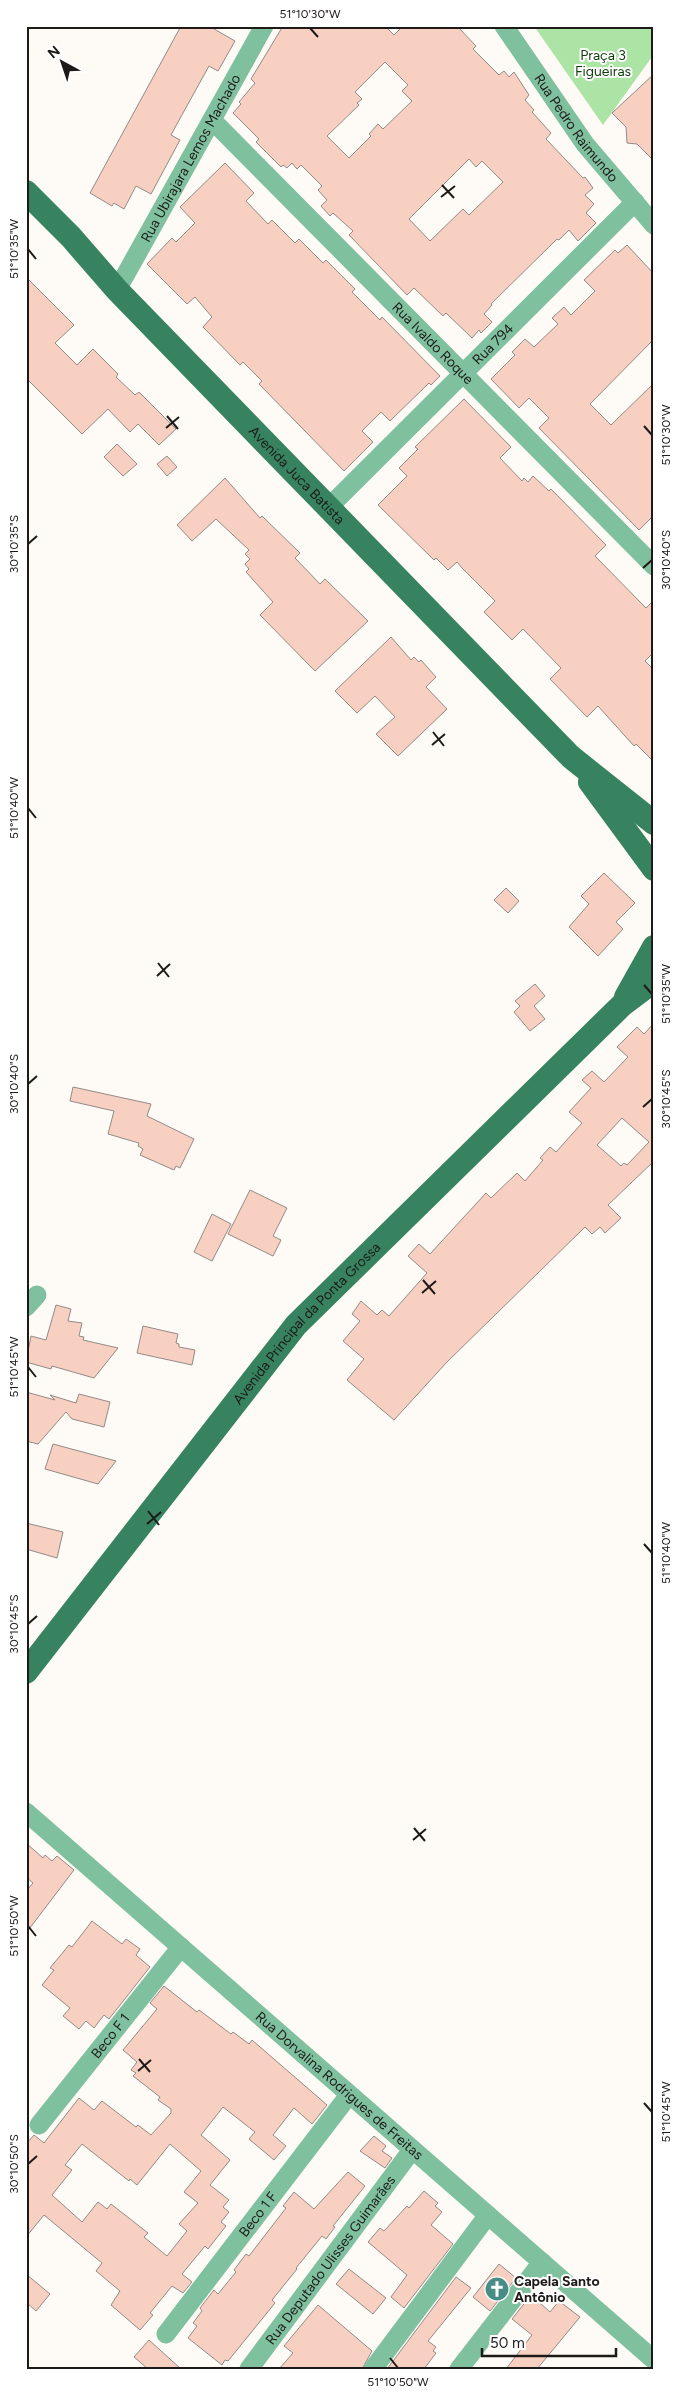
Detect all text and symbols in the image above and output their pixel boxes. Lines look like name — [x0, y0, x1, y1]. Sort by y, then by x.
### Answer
text: 51°10'30"W — [280, 7, 341, 21]
north arrow — [38, 38, 88, 88]
text: N — [44, 42, 64, 62]
park label: Praça 3 Figueiras — [575, 47, 631, 80]
street label: Rua Pedro Raimundo — [531, 70, 622, 185]
street label: Rua Ubirajara Lemos Machado — [137, 71, 244, 245]
text: 51°10'35"W — [7, 218, 21, 279]
street label: Rua Ivaldo Roque — [389, 298, 478, 388]
street label: Rua 794 — [468, 320, 517, 368]
text: 51°10'30"W — [659, 404, 673, 465]
street label: Avenida Juca Batista — [245, 422, 349, 528]
text: 30°10'35"S — [7, 515, 21, 573]
text: 30°10'40"S — [659, 530, 673, 590]
text: 51°10'40"W — [7, 777, 21, 839]
text: 51°10'35"W — [659, 963, 673, 1024]
text: 30°10'40"S — [7, 1054, 21, 1114]
text: 30°10'45"S — [659, 1069, 673, 1129]
street label: Avenida Principal da Ponta Grossa — [229, 1238, 384, 1408]
text: 51°10'45"W — [7, 1336, 21, 1398]
text: 51°10'40"W — [659, 1522, 673, 1584]
text: 30°10'45"S — [7, 1594, 21, 1654]
text: 51°10'50"W — [7, 1895, 21, 1957]
street label: Rua Dorvalina Rodrigues de Freitas — [252, 2008, 427, 2163]
street label: Beco F 1 — [87, 2010, 133, 2062]
text: 51°10'45"W — [659, 2081, 673, 2143]
text: 30°10'50"S — [7, 2134, 21, 2194]
street label: Rua Deputado Ulisses Guimarães — [262, 2172, 399, 2348]
street label: Beco 1 F — [235, 2188, 281, 2240]
place label: Capela Santo Antônio — [514, 2273, 600, 2306]
church icon: Capela Santo Antônio — [484, 2276, 510, 2302]
scale bar — [482, 2325, 616, 2357]
text: 50 m — [490, 2334, 525, 2352]
text: 51°10'50"W — [367, 2375, 429, 2389]

